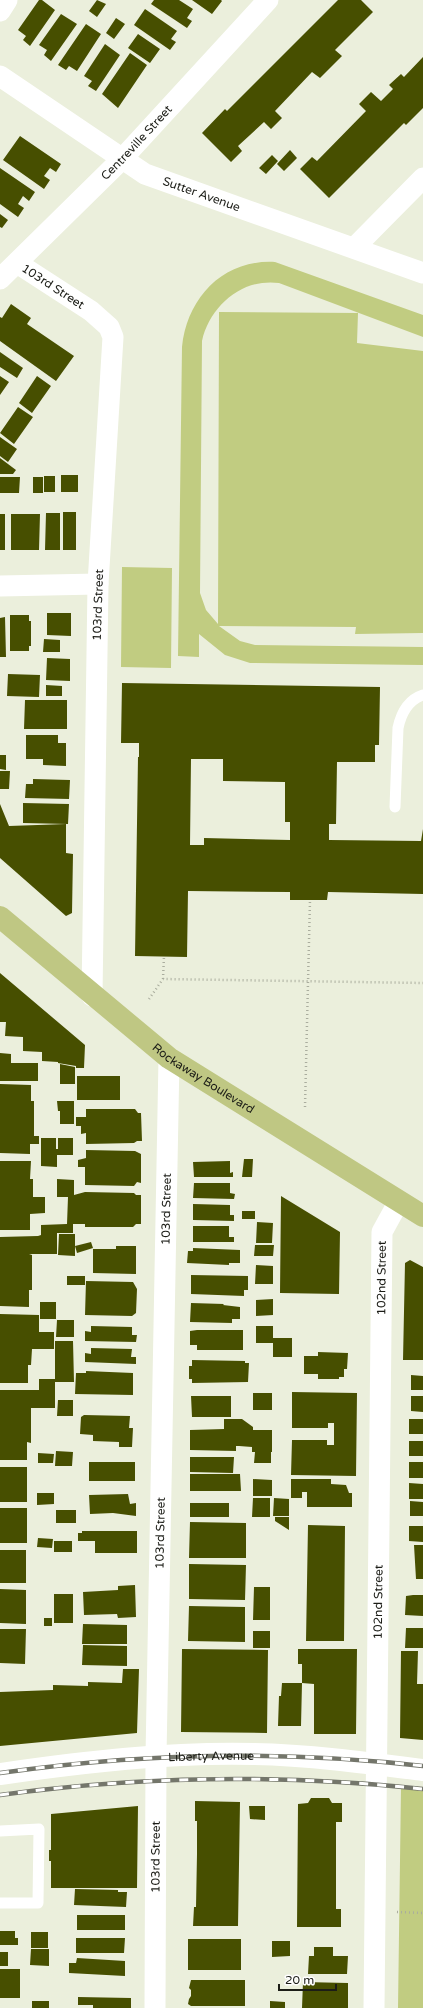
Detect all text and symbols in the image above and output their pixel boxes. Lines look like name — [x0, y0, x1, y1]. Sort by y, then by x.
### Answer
street label: Centreville Street — [98, 102, 175, 183]
street label: Sutter Avenue — [161, 174, 242, 214]
street label: 103rd Street — [19, 261, 87, 312]
street label: 103rd Street — [90, 568, 106, 641]
street label: Rockaway Boulevard — [150, 1040, 257, 1116]
street label: 103rd Street — [159, 1173, 174, 1245]
street label: 102nd Street — [374, 1240, 389, 1316]
street label: 103rd Street — [152, 1496, 168, 1569]
street label: 102nd Street — [371, 1564, 386, 1640]
street label: Liberty Avenue — [168, 1749, 254, 1764]
street label: 103rd Street — [148, 1821, 163, 1893]
scale bar — [279, 1966, 336, 1992]
text: 20 m — [285, 1973, 314, 1987]

